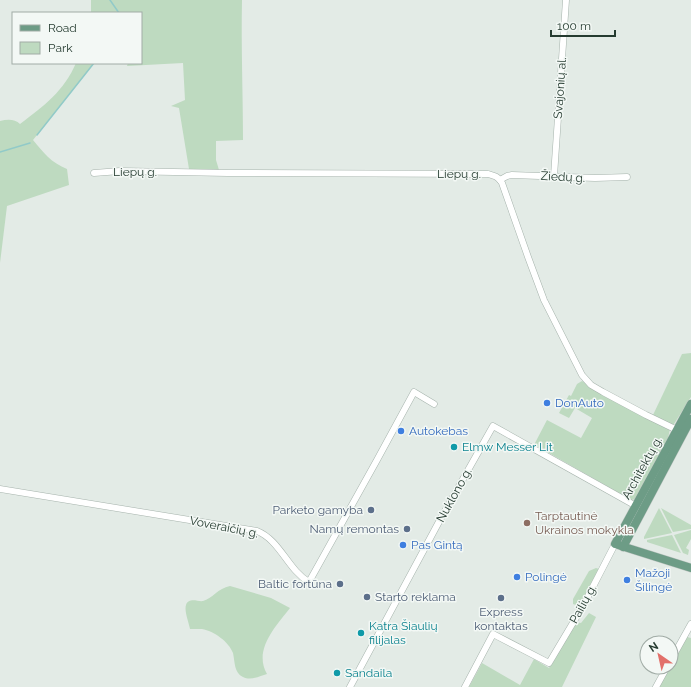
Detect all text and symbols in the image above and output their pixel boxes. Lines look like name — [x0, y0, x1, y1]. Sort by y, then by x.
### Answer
legend — [12, 12, 142, 64]
scale bar — [551, 12, 615, 38]
text: 100 m — [557, 19, 591, 33]
text: Road — [48, 21, 77, 35]
text: Park — [48, 41, 73, 55]
street label: Svajonių al. — [551, 57, 569, 119]
street label: Liepų g. — [113, 165, 157, 179]
street label: Liepų g. — [437, 167, 481, 181]
street label: Žiedų g. — [540, 169, 586, 185]
place label: DonAuto — [555, 396, 604, 410]
marker: DonAuto — [542, 398, 552, 408]
place label: Autokebas — [409, 424, 468, 438]
marker: Autokebas — [396, 426, 406, 436]
street label: Architektų g. — [619, 434, 665, 502]
place label: Elmw Messer Lit — [462, 440, 553, 454]
marker: Elmw Messer Lit — [449, 442, 459, 452]
street label: Nuklono g. — [433, 465, 475, 525]
place label: Parketo gamyba — [272, 503, 363, 517]
marker: Parketo gamyba — [366, 505, 376, 515]
place label: Tarptautinė Ukrainos mokykla — [535, 509, 634, 537]
street label: Voveraičių g. — [188, 513, 260, 541]
marker: Tarptautinė Ukrainos mokykla — [522, 518, 532, 528]
place label: Namų remontas — [310, 522, 399, 536]
marker: Namų remontas — [402, 524, 412, 534]
place label: Pas Gintą — [411, 538, 463, 552]
marker: Pas Gintą — [398, 540, 408, 550]
place label: Mažoji Šilingė — [635, 566, 672, 594]
place label: Polingė — [525, 570, 567, 584]
marker: Polingė — [512, 572, 522, 582]
marker: Mažoji Šilingė — [622, 575, 632, 585]
place label: Baltic fortūna — [258, 577, 332, 591]
marker: Baltic fortūna — [335, 579, 345, 589]
street label: Pailių g. — [567, 582, 599, 626]
place label: Starto reklama — [375, 590, 456, 604]
marker: Starto reklama — [362, 592, 372, 602]
marker: Express kontaktas — [496, 593, 506, 603]
place label: Express kontaktas — [474, 605, 528, 633]
place label: Katra Šiaulių filijalas — [369, 619, 438, 647]
marker: Katra Šiaulių filijalas — [356, 628, 366, 638]
north arrow — [639, 635, 679, 675]
text: N — [647, 639, 661, 655]
place label: Sandaila — [345, 666, 392, 680]
marker: Sandaila — [332, 668, 342, 678]

